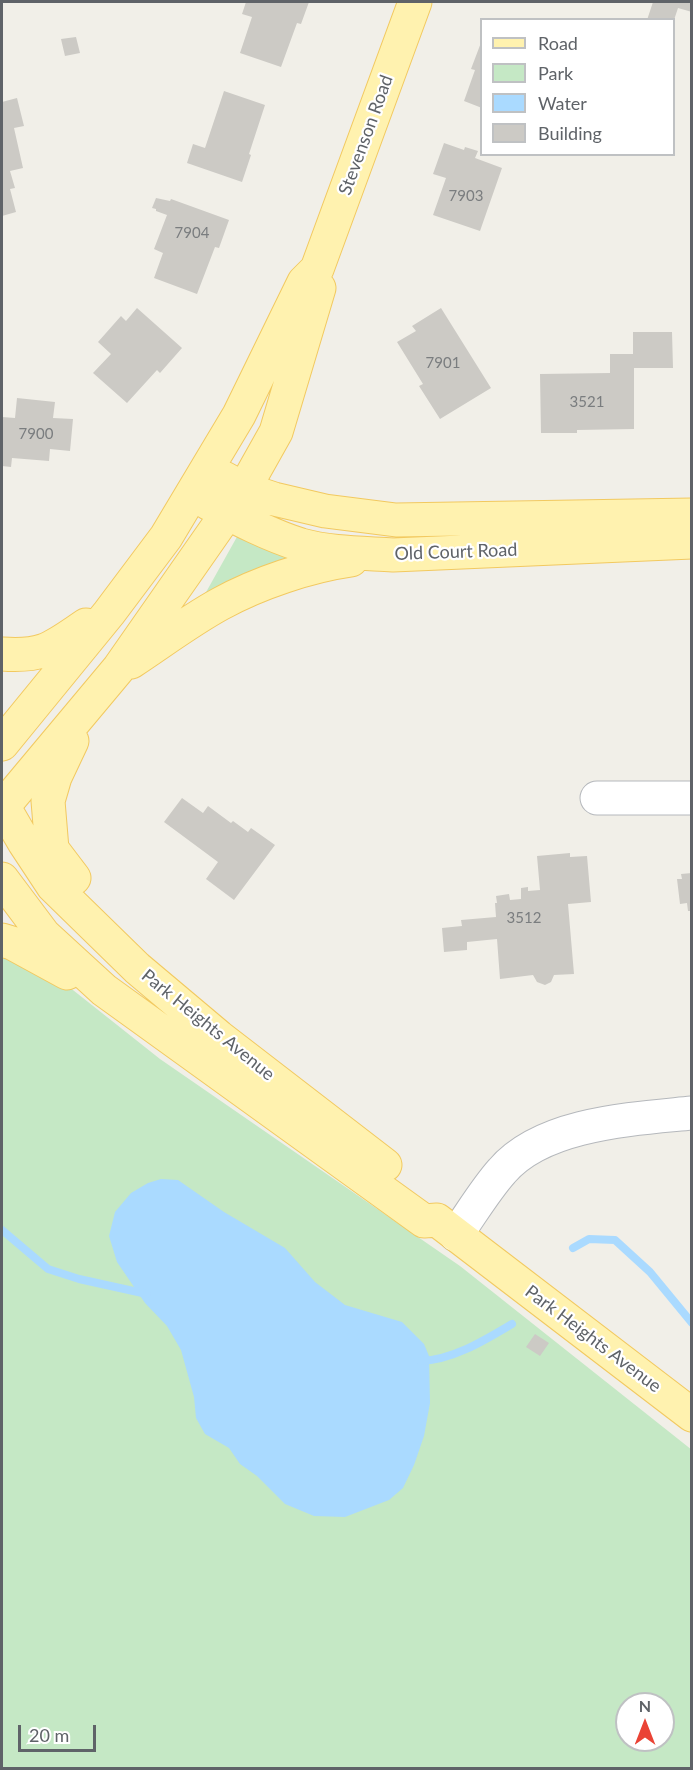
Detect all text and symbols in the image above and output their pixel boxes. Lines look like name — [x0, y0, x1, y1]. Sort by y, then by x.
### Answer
legend — [480, 18, 675, 156]
text: Road — [538, 32, 578, 54]
text: Park — [538, 62, 573, 84]
street label: Stevenson Road — [334, 72, 398, 198]
text: Water — [538, 92, 587, 114]
text: Building — [538, 122, 602, 144]
house number: 7903 — [449, 187, 483, 205]
house number: 7904 — [175, 224, 209, 242]
house number: 7901 — [426, 354, 460, 372]
house number: 3521 — [570, 393, 604, 411]
house number: 7900 — [19, 425, 53, 443]
street label: Old Court Road — [394, 539, 518, 565]
house number: 3512 — [507, 909, 541, 927]
street label: Park Heights Avenue — [137, 965, 279, 1085]
street label: Park Heights Avenue — [521, 1281, 665, 1397]
north arrow — [615, 1692, 675, 1752]
text: N — [639, 1696, 651, 1715]
scale bar — [21, 1713, 99, 1751]
text: 20 m — [29, 1724, 69, 1746]

